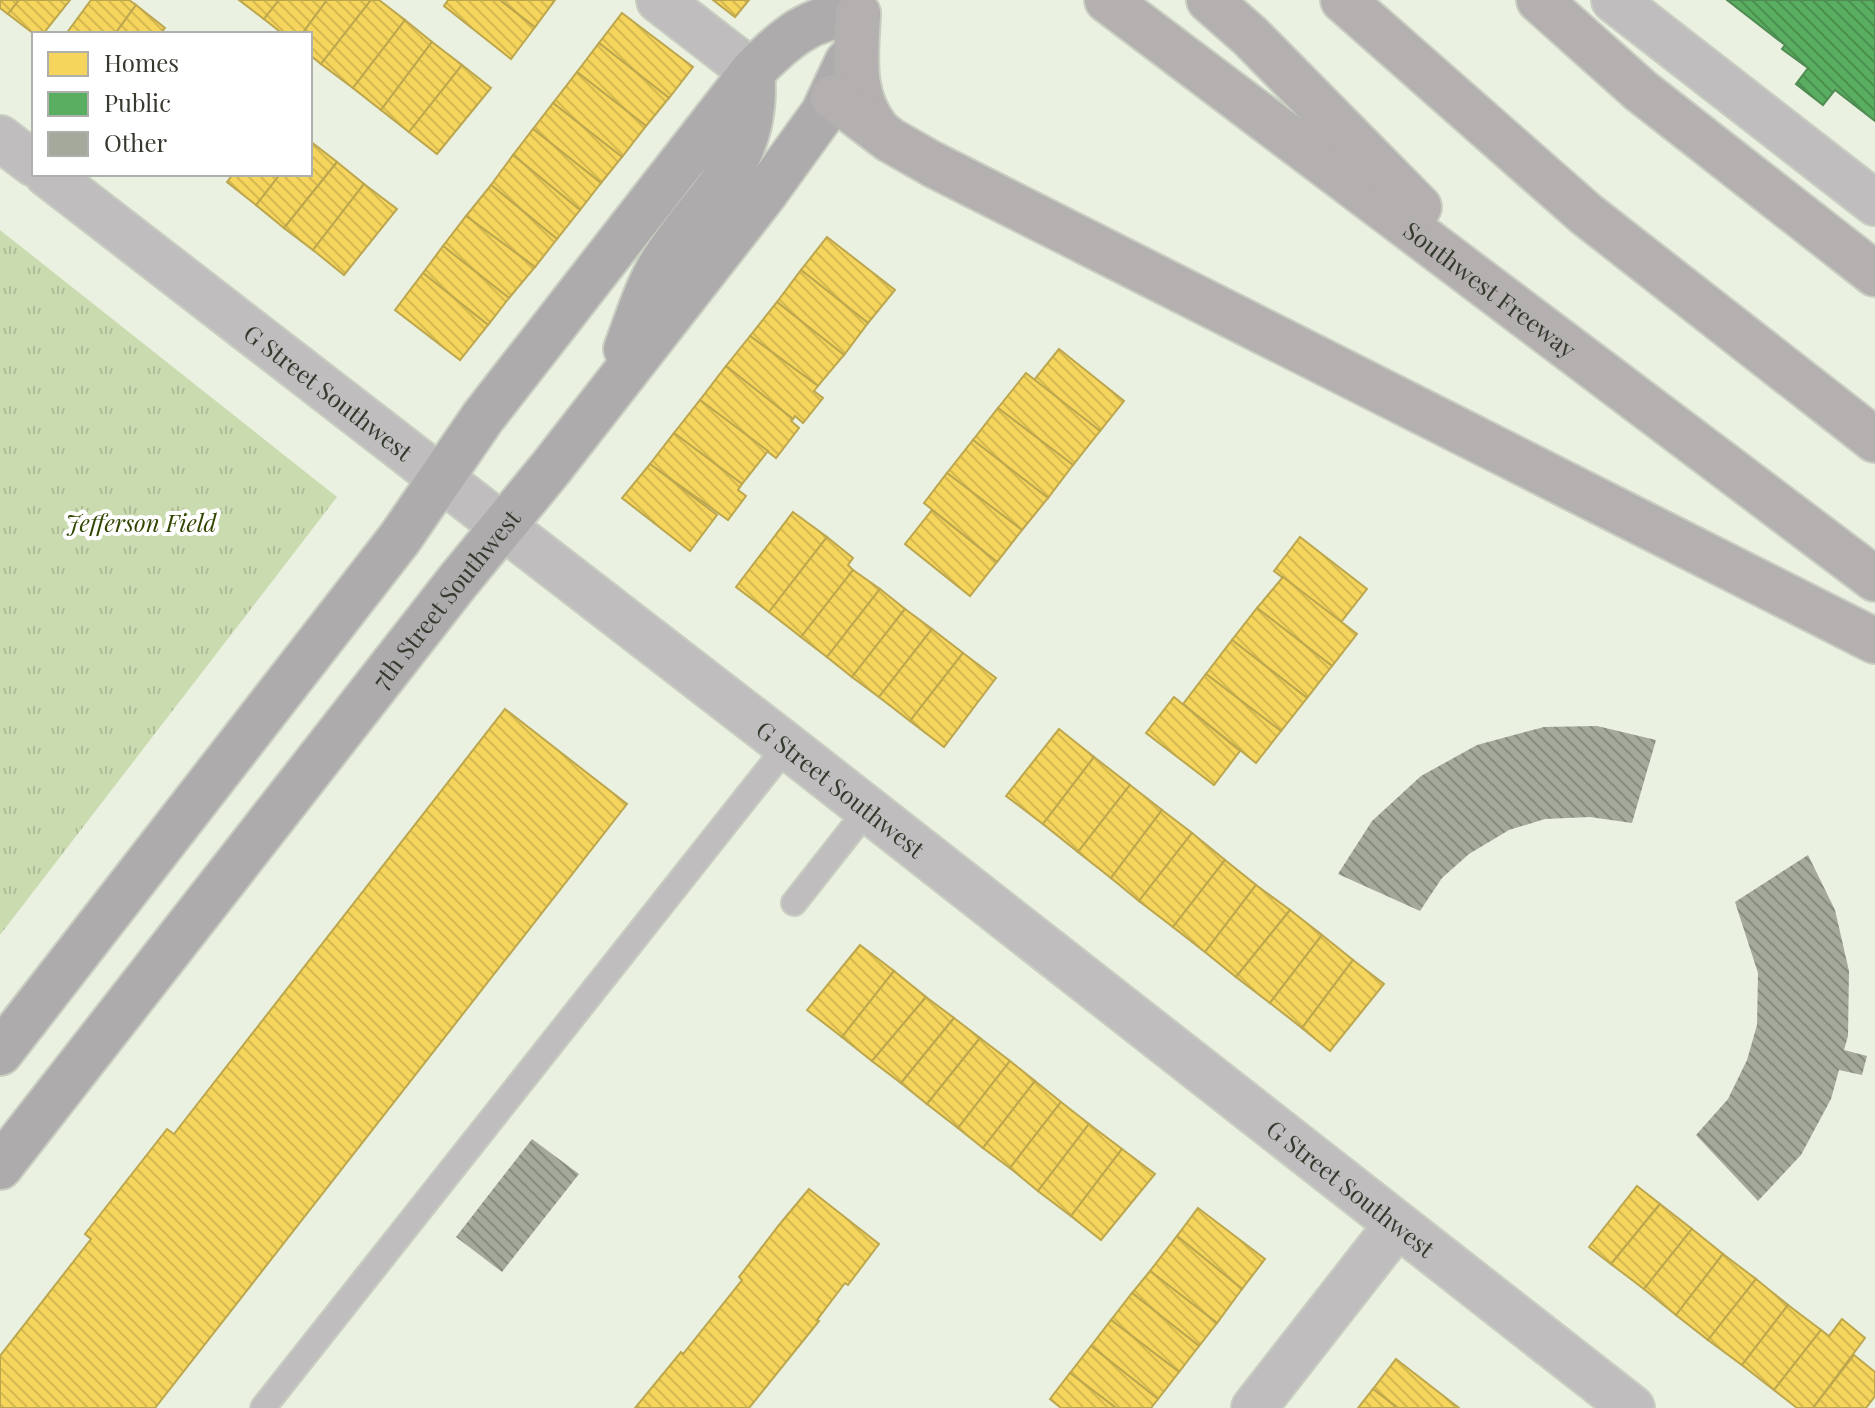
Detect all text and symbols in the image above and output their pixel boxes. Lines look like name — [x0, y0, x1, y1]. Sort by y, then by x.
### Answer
legend — [32, 32, 312, 176]
text: Homes — [104, 46, 179, 78]
text: Public — [104, 86, 171, 118]
text: Other — [104, 126, 168, 158]
street label: Southwest Freeway — [1398, 214, 1583, 364]
street label: G Street Southwest — [238, 316, 420, 467]
street label: 7th Street Southwest — [364, 502, 527, 695]
park label: Jefferson Field — [65, 506, 218, 538]
street label: G Street Southwest — [750, 713, 932, 865]
street label: G Street Southwest — [1261, 1112, 1442, 1264]

